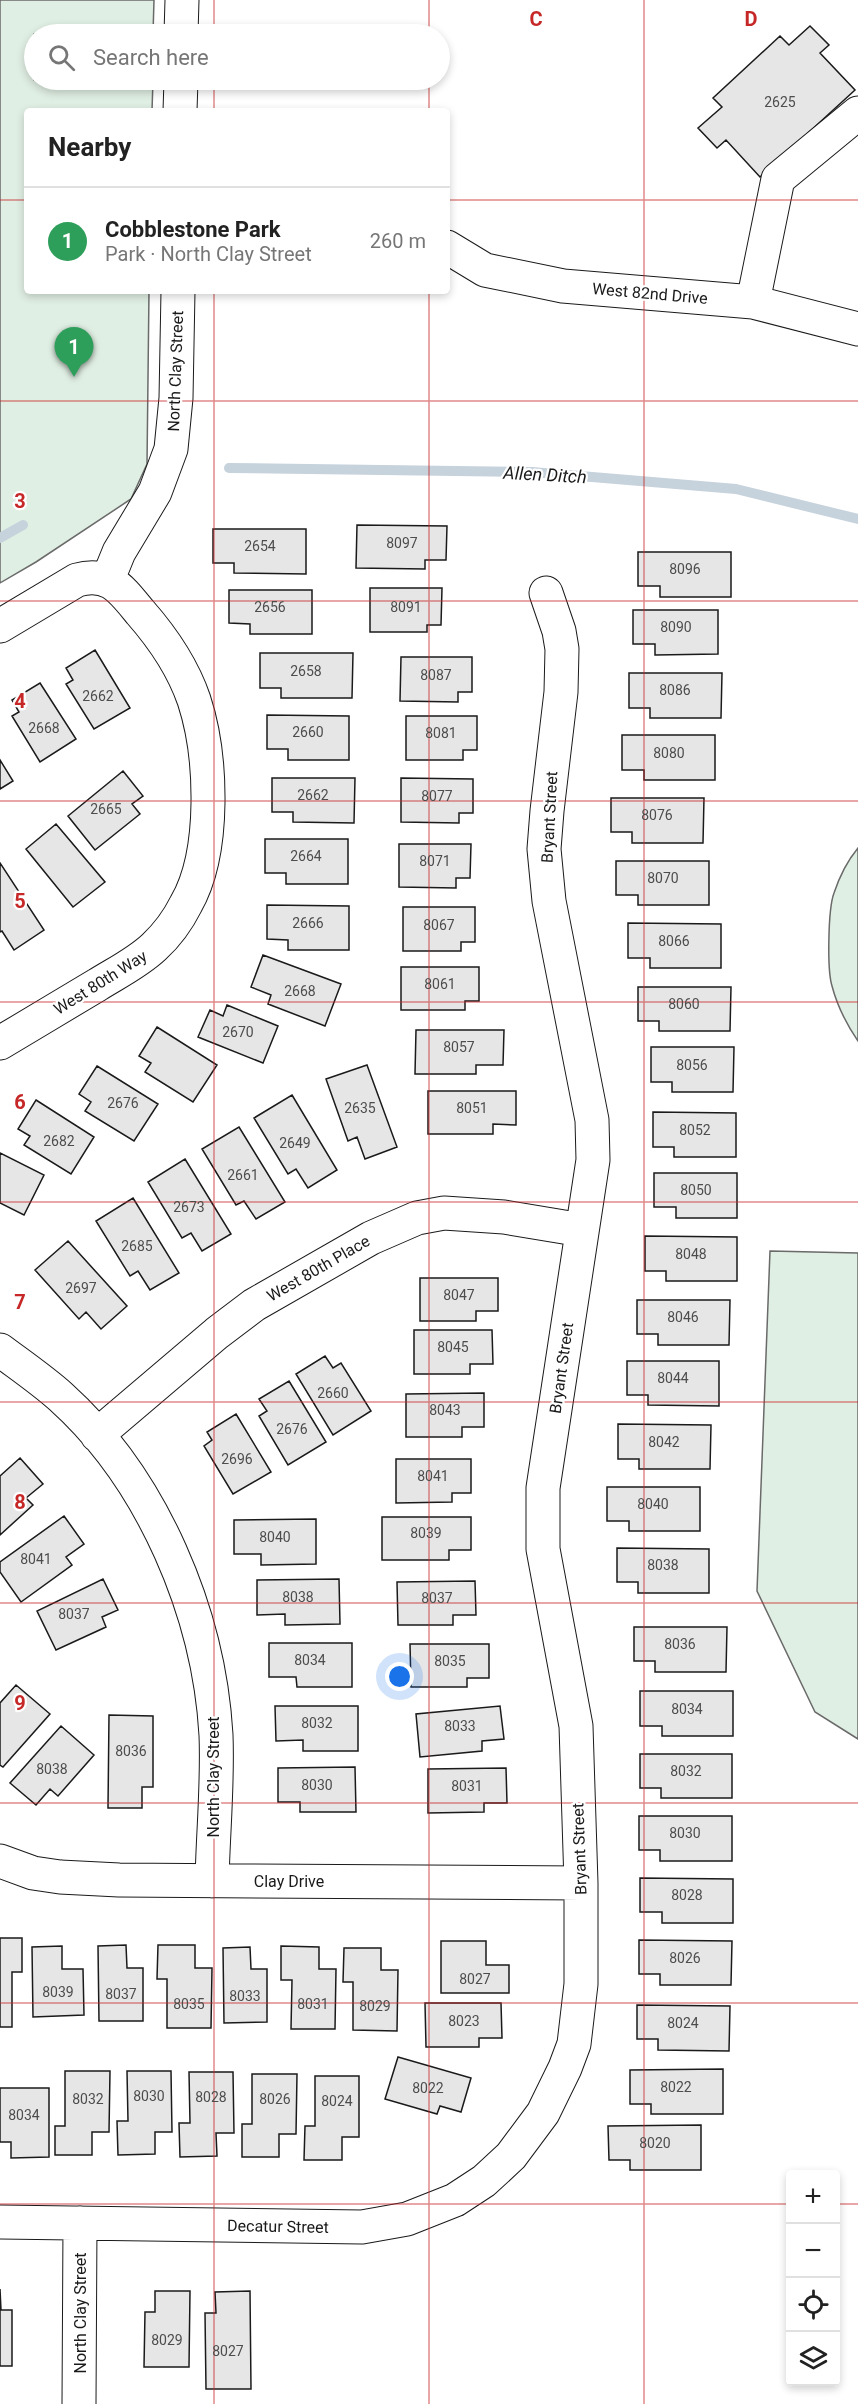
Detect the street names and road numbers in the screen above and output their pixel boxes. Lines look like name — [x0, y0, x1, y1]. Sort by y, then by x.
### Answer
street label: West 82nd Drive — [592, 279, 708, 308]
street label: North Clay Street — [164, 310, 187, 432]
street label: Bryant Street — [538, 771, 561, 863]
street label: West 80th Way — [50, 946, 151, 1019]
street label: West 80th Place — [264, 1231, 373, 1306]
street label: Bryant Street — [546, 1321, 577, 1415]
street label: North Clay Street — [204, 1716, 223, 1838]
street label: Bryant Street — [568, 1803, 591, 1895]
street label: Clay Drive — [254, 1872, 324, 1891]
street label: Decatur Street — [227, 2216, 329, 2237]
street label: North Clay Street — [71, 2252, 90, 2374]

